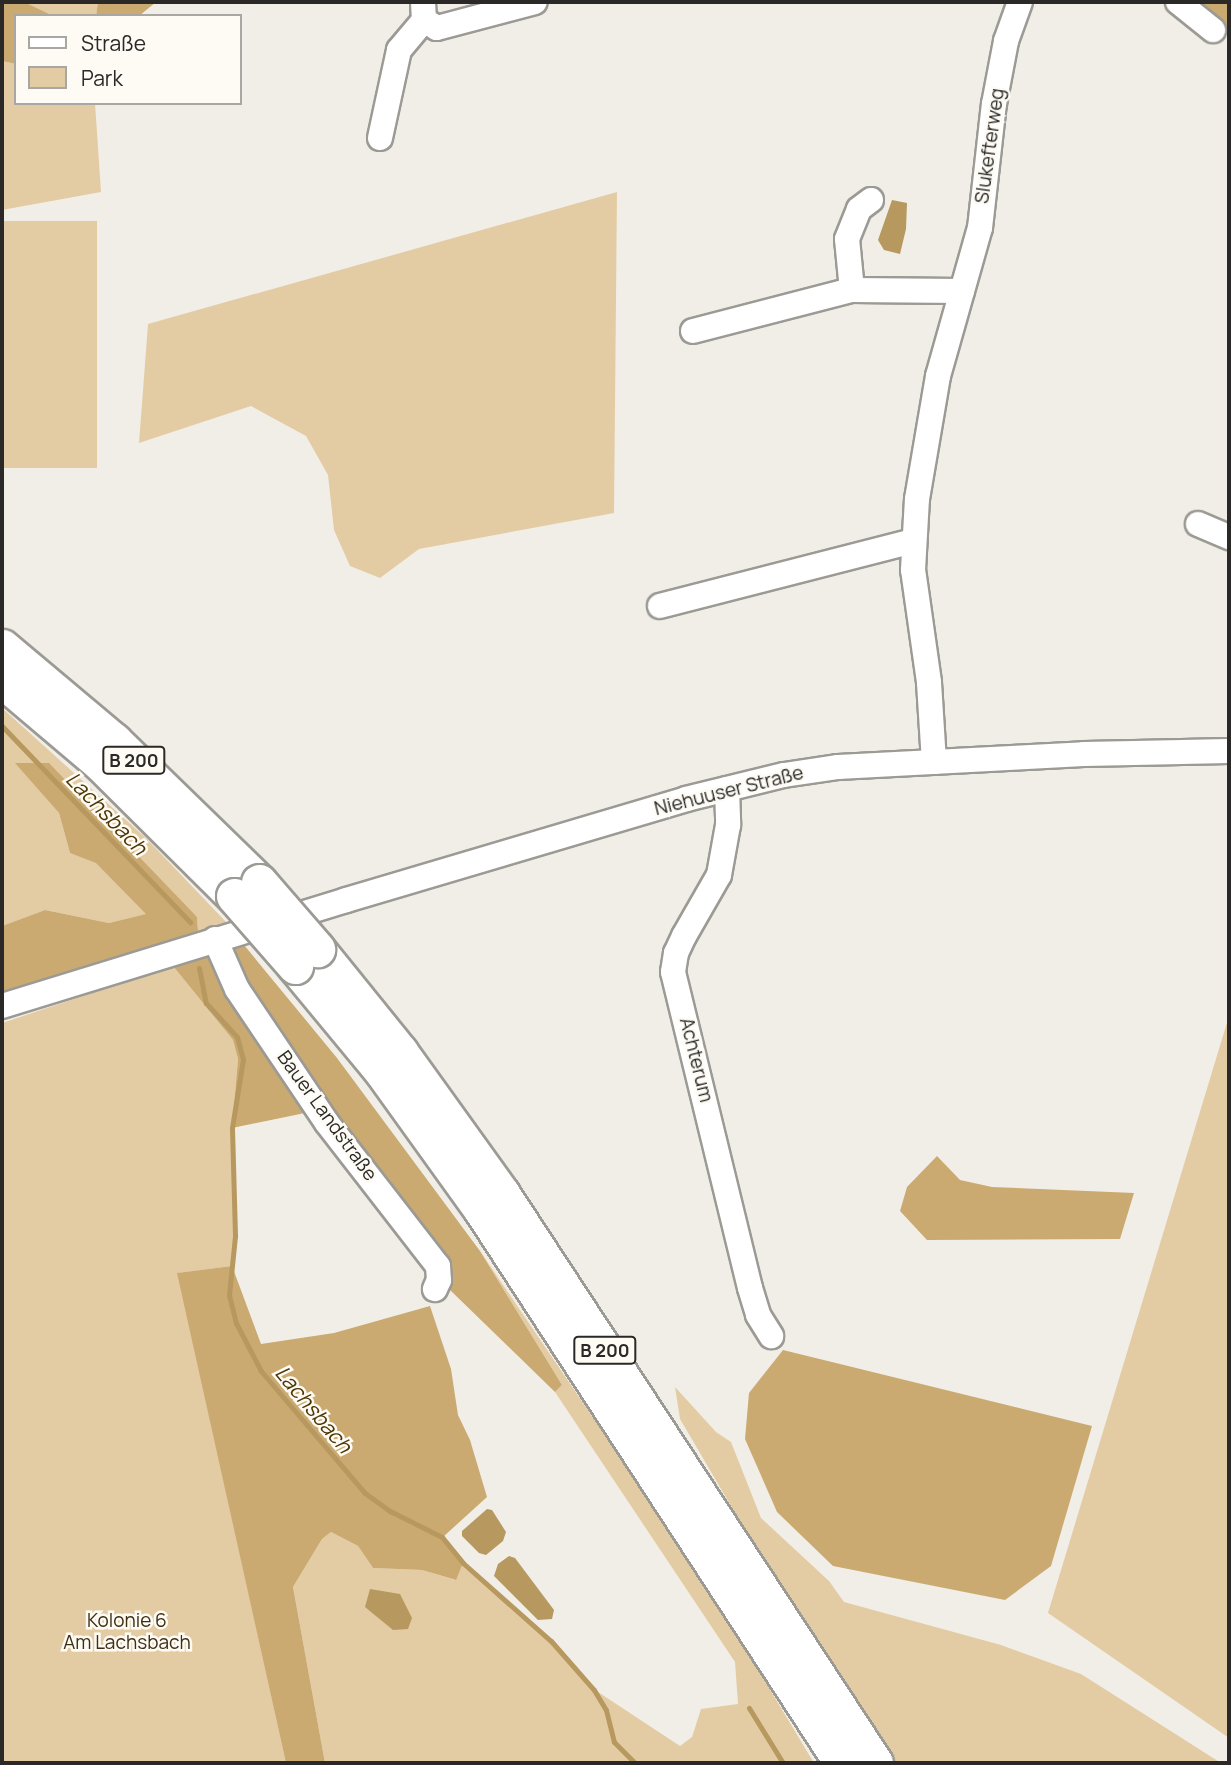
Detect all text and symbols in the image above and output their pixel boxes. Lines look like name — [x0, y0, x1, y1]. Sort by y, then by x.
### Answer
legend — [14, 14, 242, 105]
text: Straße — [81, 29, 146, 57]
text: Park — [81, 64, 123, 92]
street label: Slukefterweg — [971, 87, 1009, 205]
road number: B 200 — [101, 746, 167, 774]
street label: Niehuuser Straße — [652, 761, 806, 821]
water label: Lachsbach — [61, 766, 153, 860]
street label: Achterum — [674, 1015, 718, 1105]
street label: Bauer Landstraße — [272, 1047, 382, 1185]
road number: B 200 — [572, 1336, 638, 1364]
water label: Lachsbach — [270, 1360, 358, 1458]
park label: Kolonie 6 Am Lachsbach — [63, 1610, 191, 1654]

